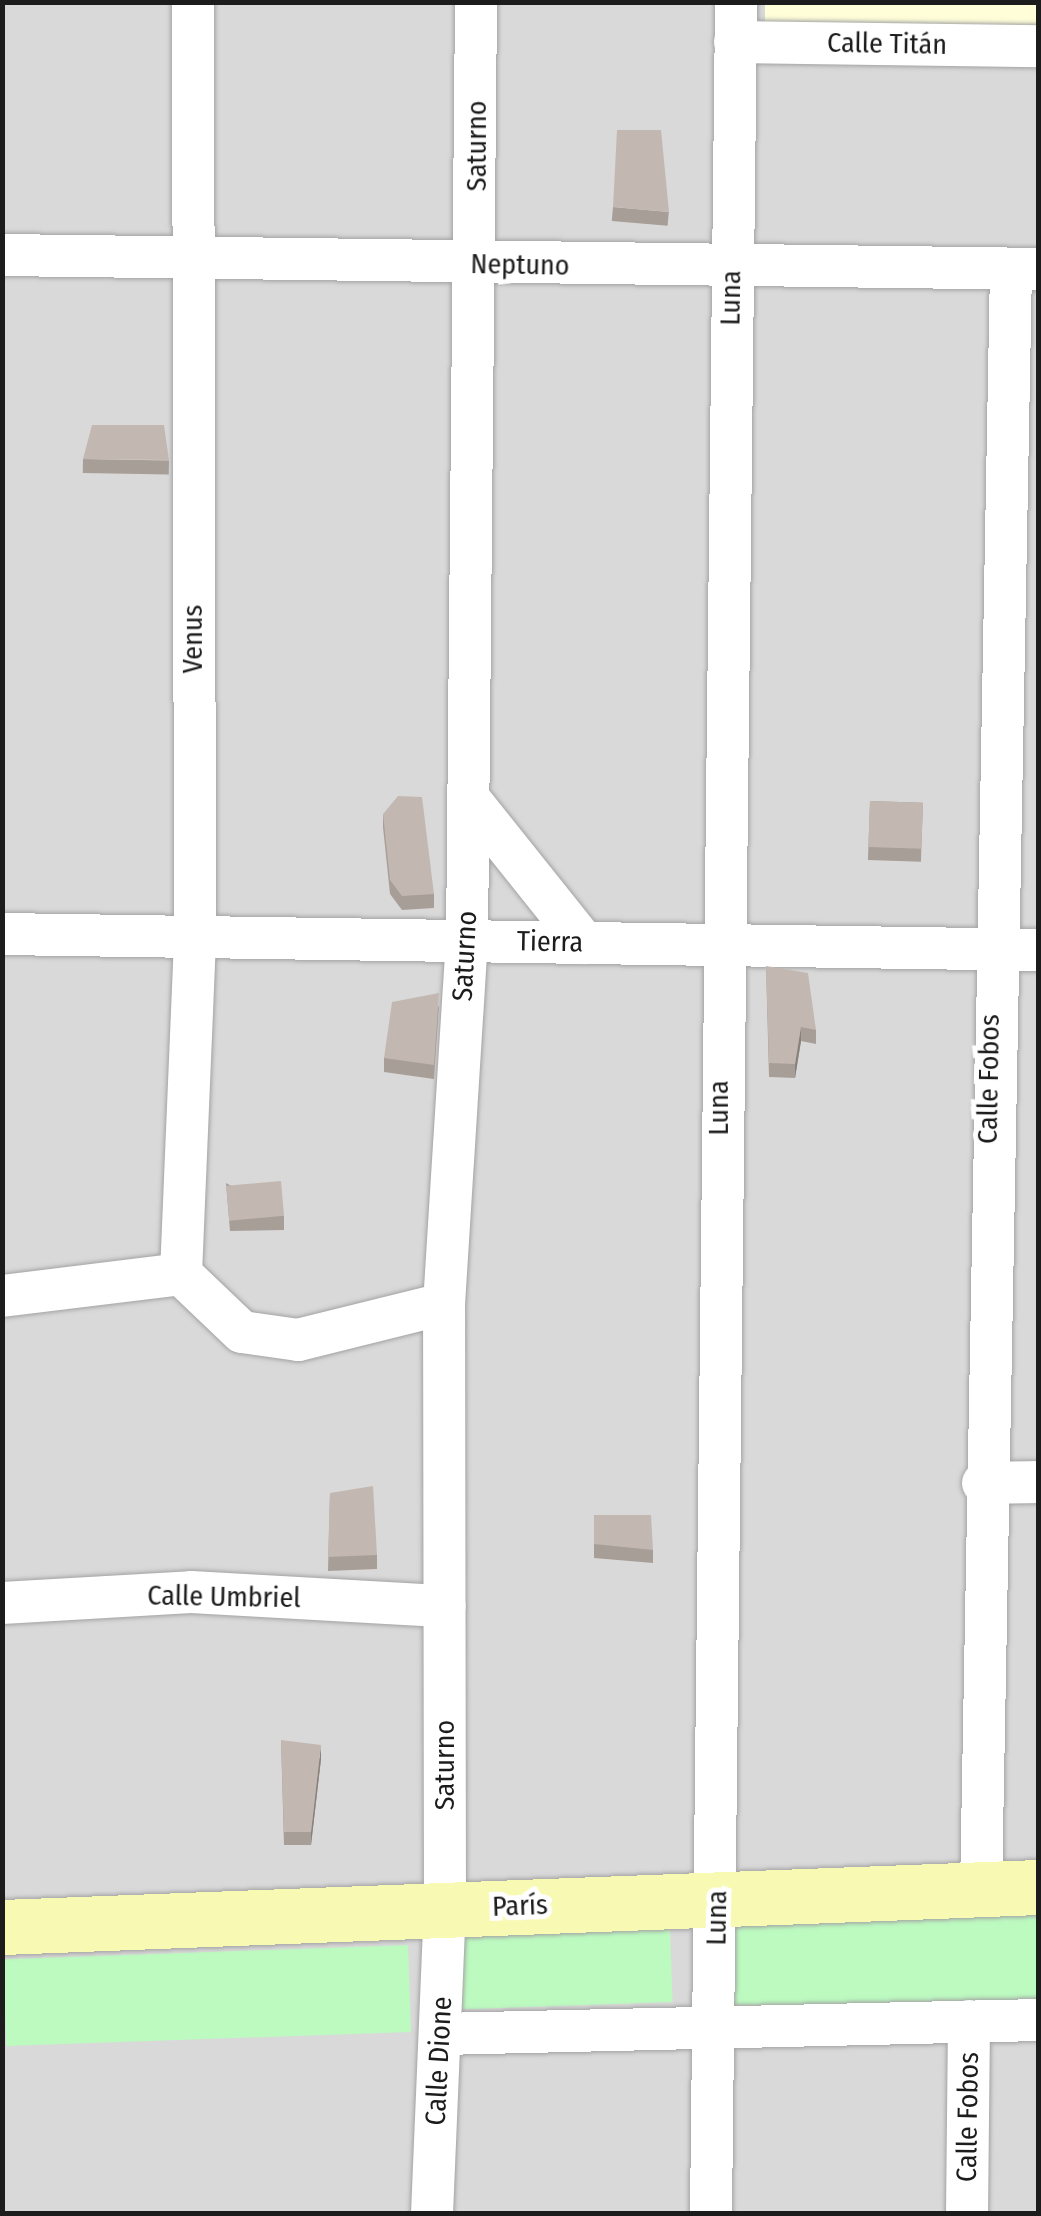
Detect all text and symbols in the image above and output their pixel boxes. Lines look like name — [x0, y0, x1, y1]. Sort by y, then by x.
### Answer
street label: Calle Titán — [827, 26, 947, 62]
street label: Saturno — [460, 101, 494, 191]
street label: Neptuno — [470, 247, 570, 283]
street label: Luna — [714, 270, 748, 326]
street label: Venus — [176, 605, 210, 673]
street label: Saturno — [446, 910, 484, 1002]
street label: Tierra — [517, 925, 583, 959]
street label: Calle Fobos — [971, 1014, 1007, 1144]
street label: Luna — [702, 1080, 736, 1136]
street label: Calle Umbriel — [147, 1579, 301, 1615]
street label: Saturno — [428, 1720, 462, 1810]
street label: París — [492, 1888, 548, 1924]
street label: Luna — [700, 1890, 734, 1946]
street label: Calle Dione — [419, 1996, 459, 2126]
street label: Calle Fobos — [950, 2052, 986, 2182]

